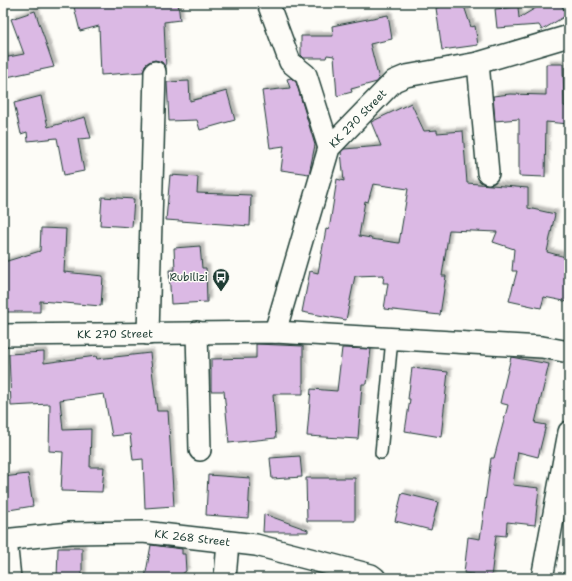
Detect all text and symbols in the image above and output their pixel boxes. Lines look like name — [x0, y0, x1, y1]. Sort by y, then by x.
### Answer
street label: KK 270 Street — [326, 86, 390, 151]
bus stop icon: Rubilizi — [211, 267, 231, 292]
place label: Rubilizi — [169, 270, 208, 285]
street label: KK 270 Street — [77, 326, 153, 342]
street label: KK 268 Street — [154, 526, 231, 549]

